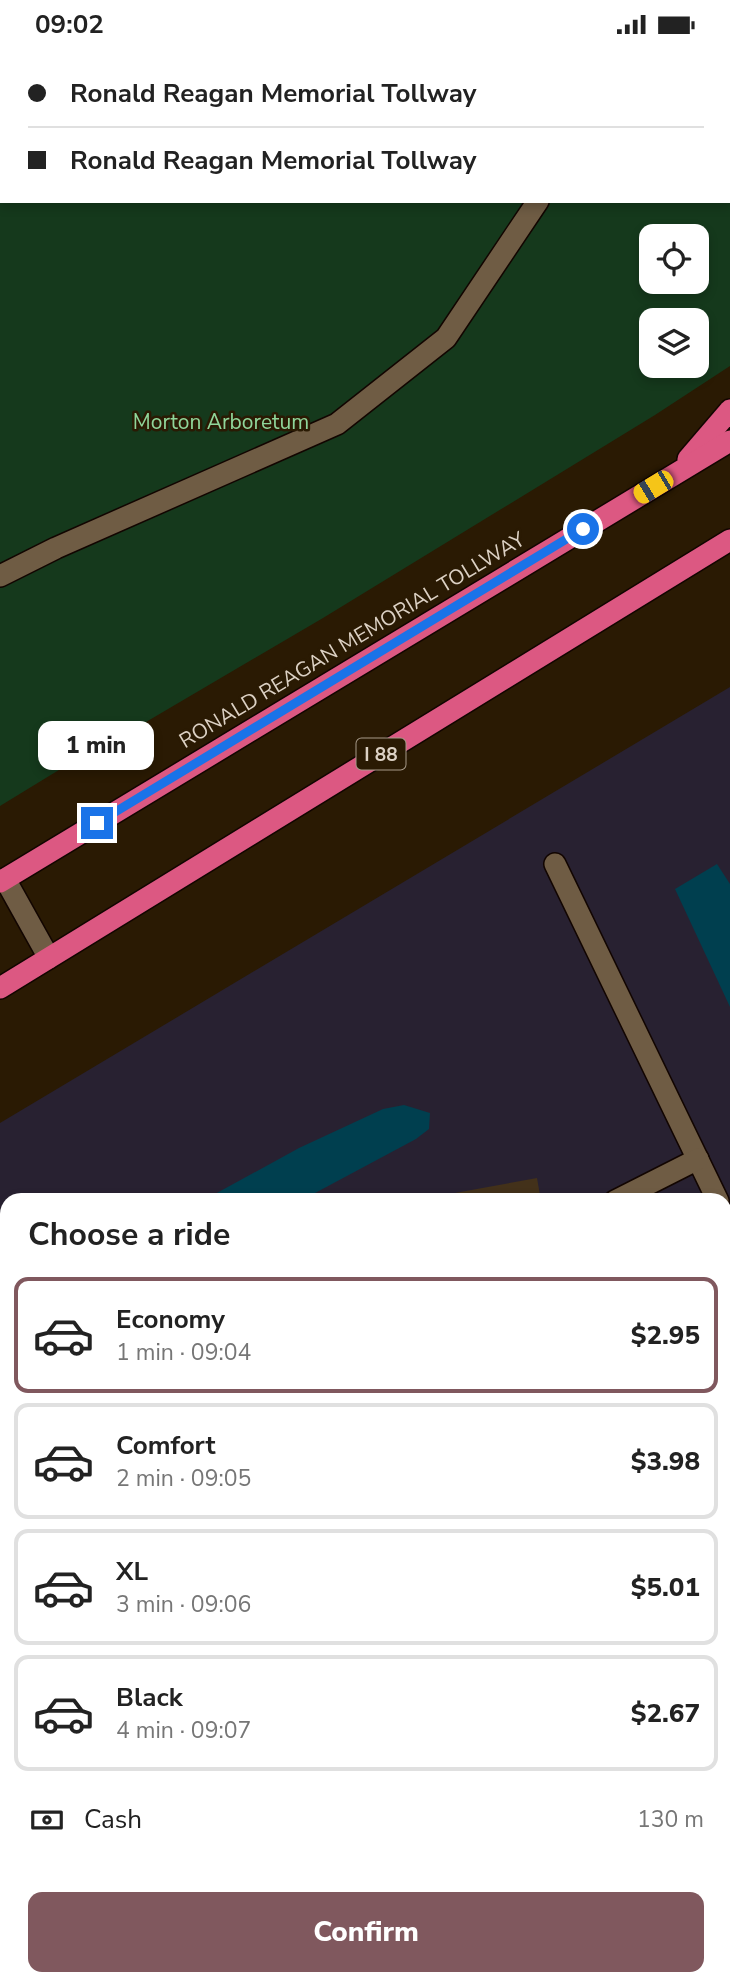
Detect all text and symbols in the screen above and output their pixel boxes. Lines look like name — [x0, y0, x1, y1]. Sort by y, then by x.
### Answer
text: 09:02 — [35, 7, 104, 42]
text: Ronald Reagan Memorial Tollway — [70, 76, 476, 111]
text: Ronald Reagan Memorial Tollway — [70, 143, 476, 178]
map controls — [639, 224, 709, 378]
button: locate — [639, 224, 709, 294]
button: layers — [639, 308, 709, 378]
park label: Morton Arboretum — [133, 408, 309, 436]
car — [630, 467, 677, 507]
route start — [567, 513, 599, 545]
street label: RONALD REAGAN MEMORIAL TOLLWAY — [174, 525, 530, 755]
callout: 1 min — [39, 721, 155, 771]
text: 1 min — [66, 730, 126, 761]
road number: I 88 — [356, 739, 406, 769]
route end — [81, 807, 113, 839]
text: Choose a ride — [28, 1213, 230, 1256]
text: Economy — [116, 1302, 225, 1337]
icon: car — [32, 1304, 95, 1367]
text: $2.95 — [631, 1318, 700, 1353]
text: 1 min · 09:04 — [116, 1337, 251, 1368]
text: Comfort — [116, 1428, 216, 1463]
icon: car — [32, 1430, 95, 1493]
text: $3.98 — [631, 1444, 700, 1479]
text: 2 min · 09:05 — [116, 1463, 251, 1494]
text: XL — [116, 1554, 148, 1589]
icon: car — [32, 1556, 95, 1619]
text: $5.01 — [631, 1570, 700, 1605]
text: 3 min · 09:06 — [116, 1589, 251, 1620]
text: Black — [116, 1680, 183, 1715]
icon: car — [32, 1682, 95, 1745]
text: $2.67 — [631, 1696, 700, 1731]
text: 4 min · 09:07 — [116, 1715, 251, 1746]
icon: cash — [28, 1801, 66, 1839]
text: Cash — [84, 1802, 142, 1837]
text: 130 m — [637, 1804, 704, 1835]
button: Confirm — [28, 1892, 704, 1972]

